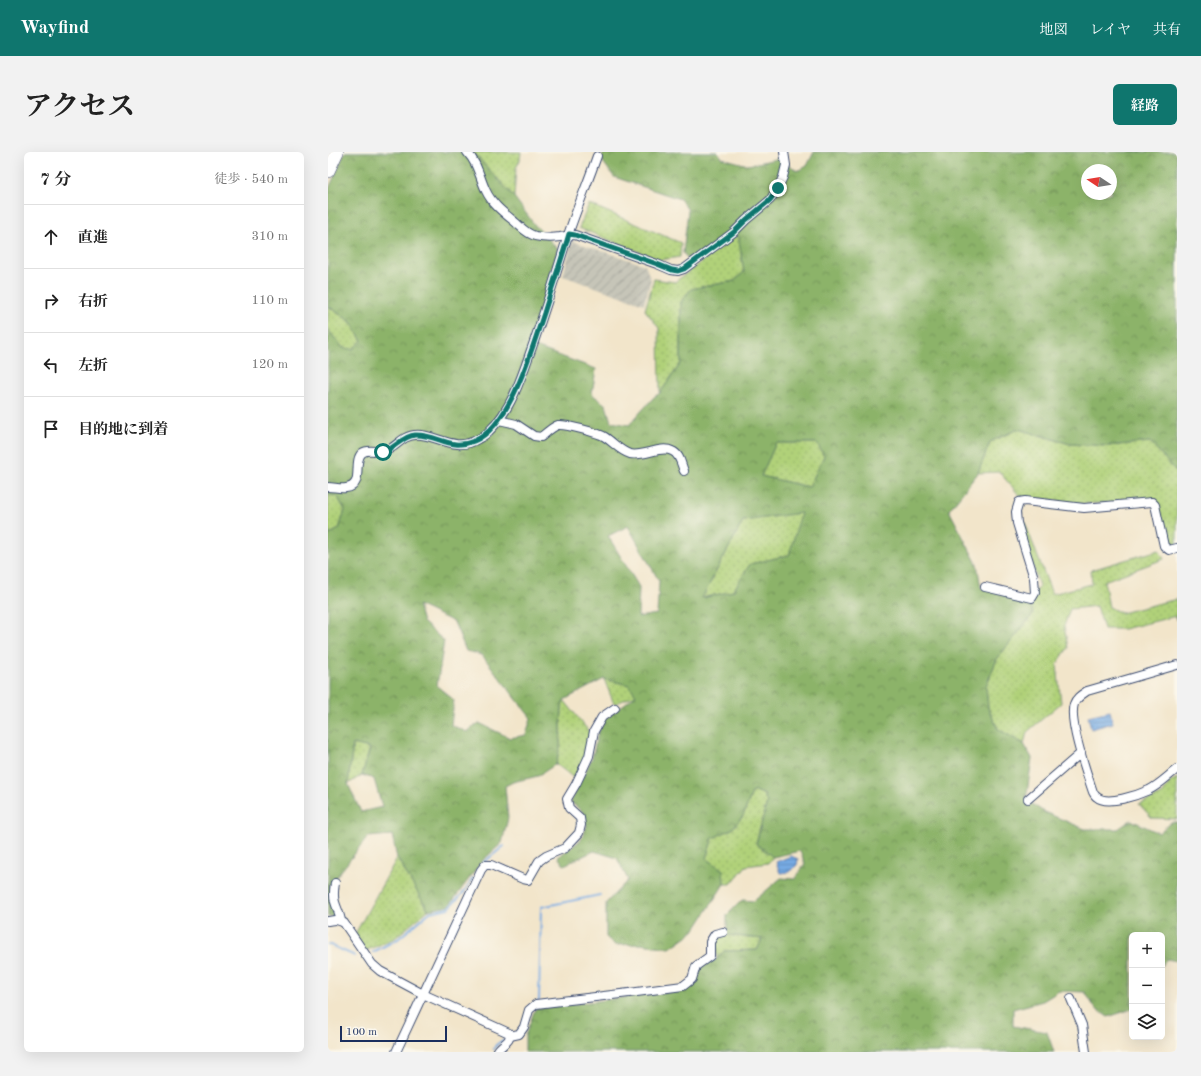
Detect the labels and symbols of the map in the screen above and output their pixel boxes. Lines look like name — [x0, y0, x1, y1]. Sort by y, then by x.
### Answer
north arrow — [1081, 164, 1117, 200]
route end — [769, 179, 787, 197]
route start — [374, 443, 392, 461]
scale bar — [340, 1024, 447, 1043]

